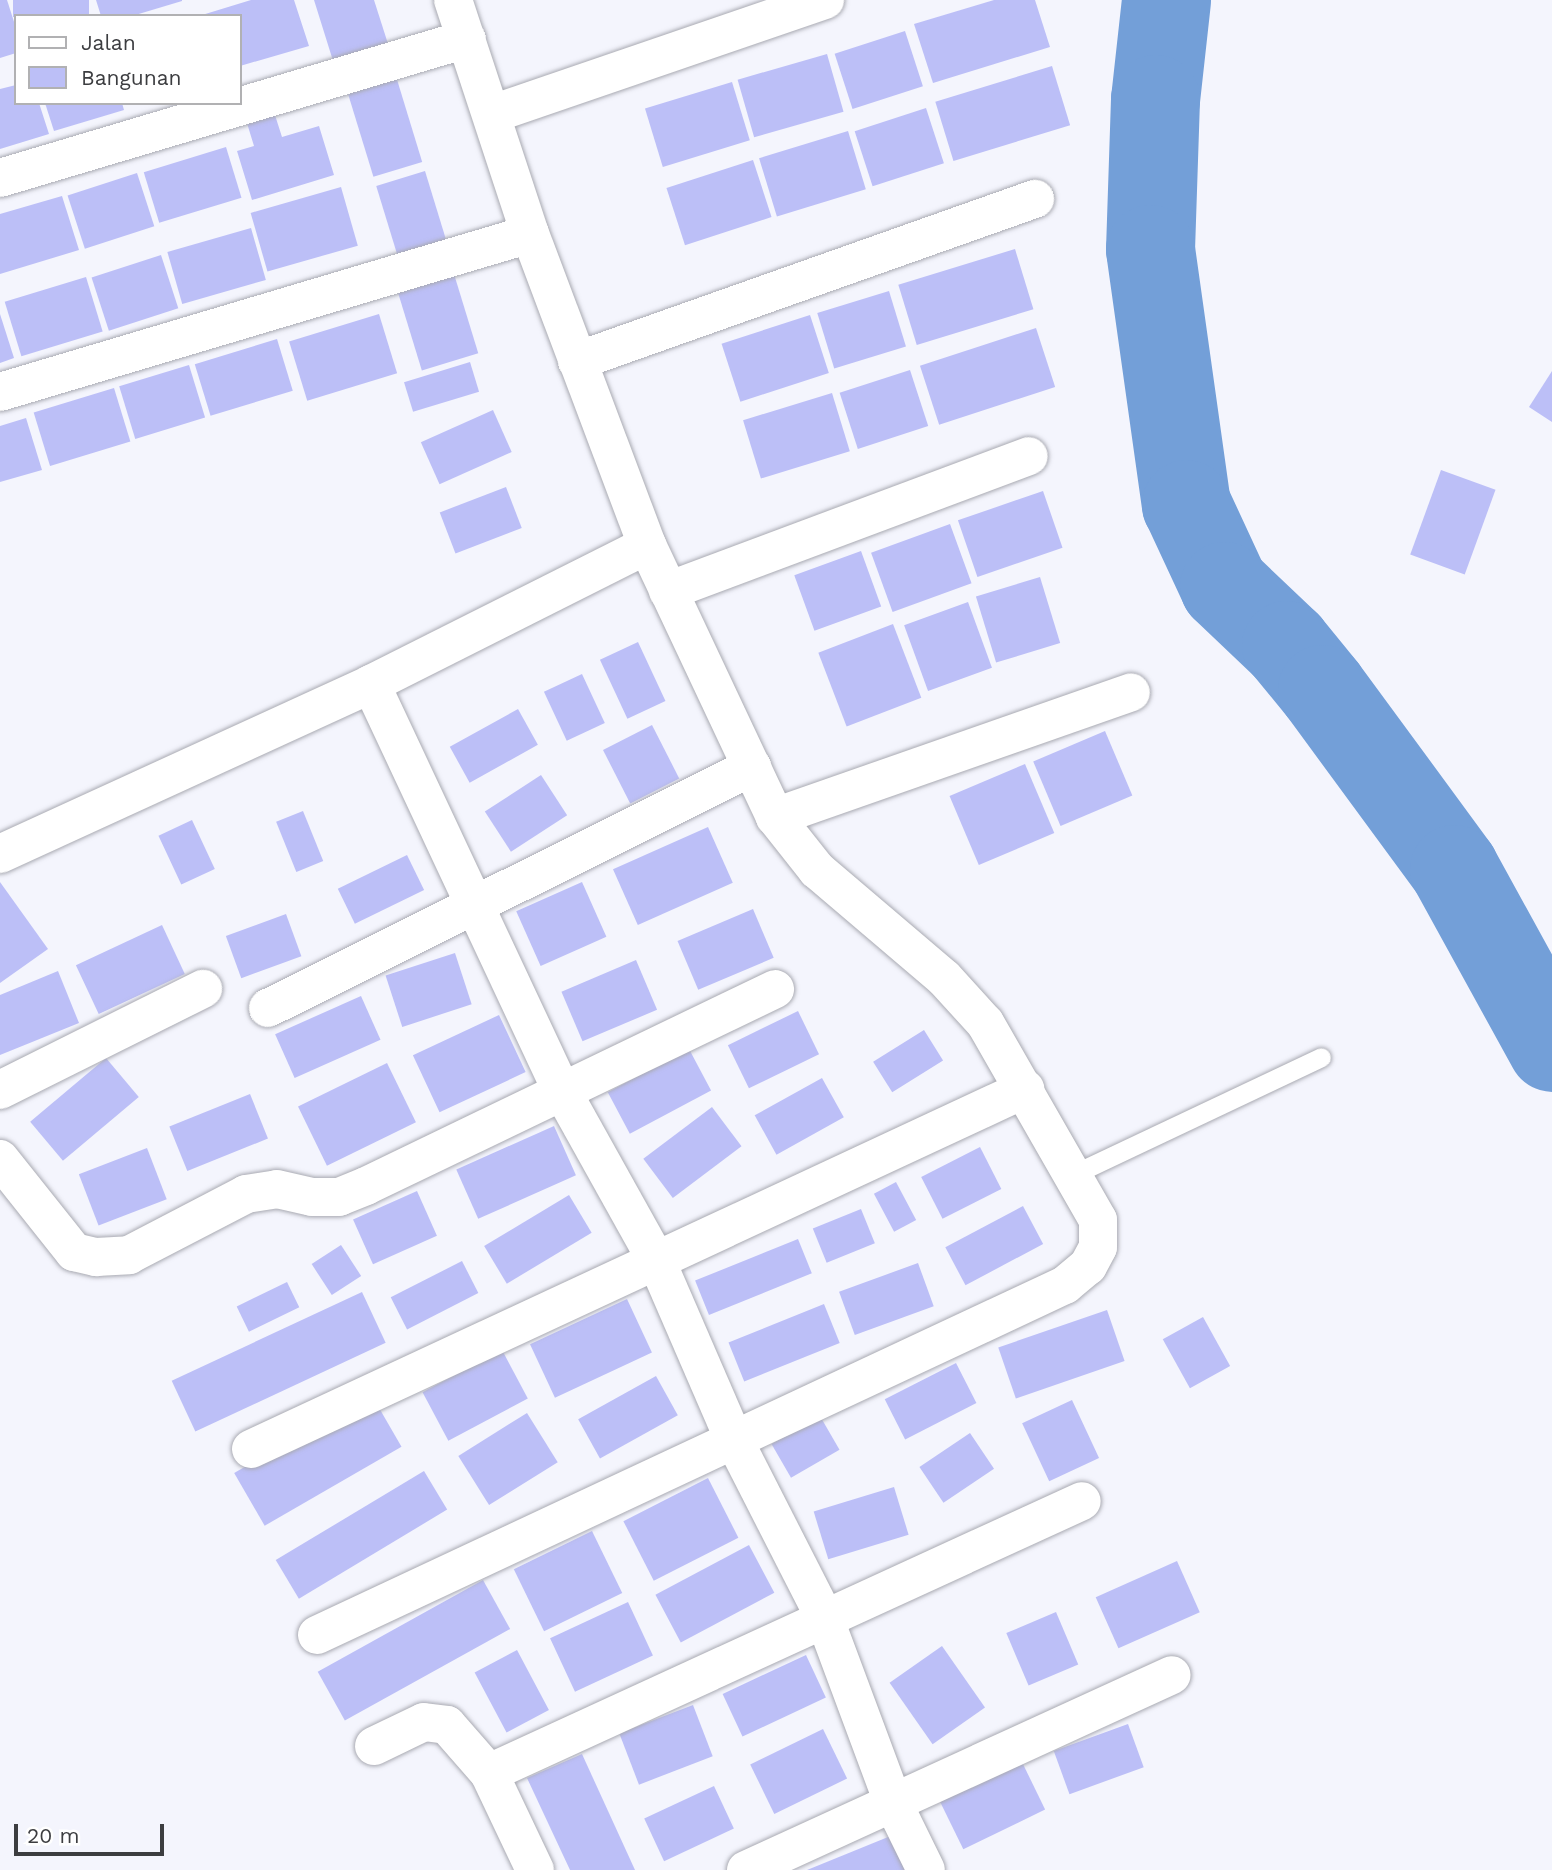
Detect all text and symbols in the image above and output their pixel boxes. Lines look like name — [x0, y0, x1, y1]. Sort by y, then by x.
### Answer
legend — [14, 14, 242, 105]
text: Jalan — [81, 30, 136, 55]
text: Bangunan — [81, 65, 182, 90]
scale bar — [18, 1811, 168, 1855]
text: 20 m — [27, 1823, 79, 1848]

